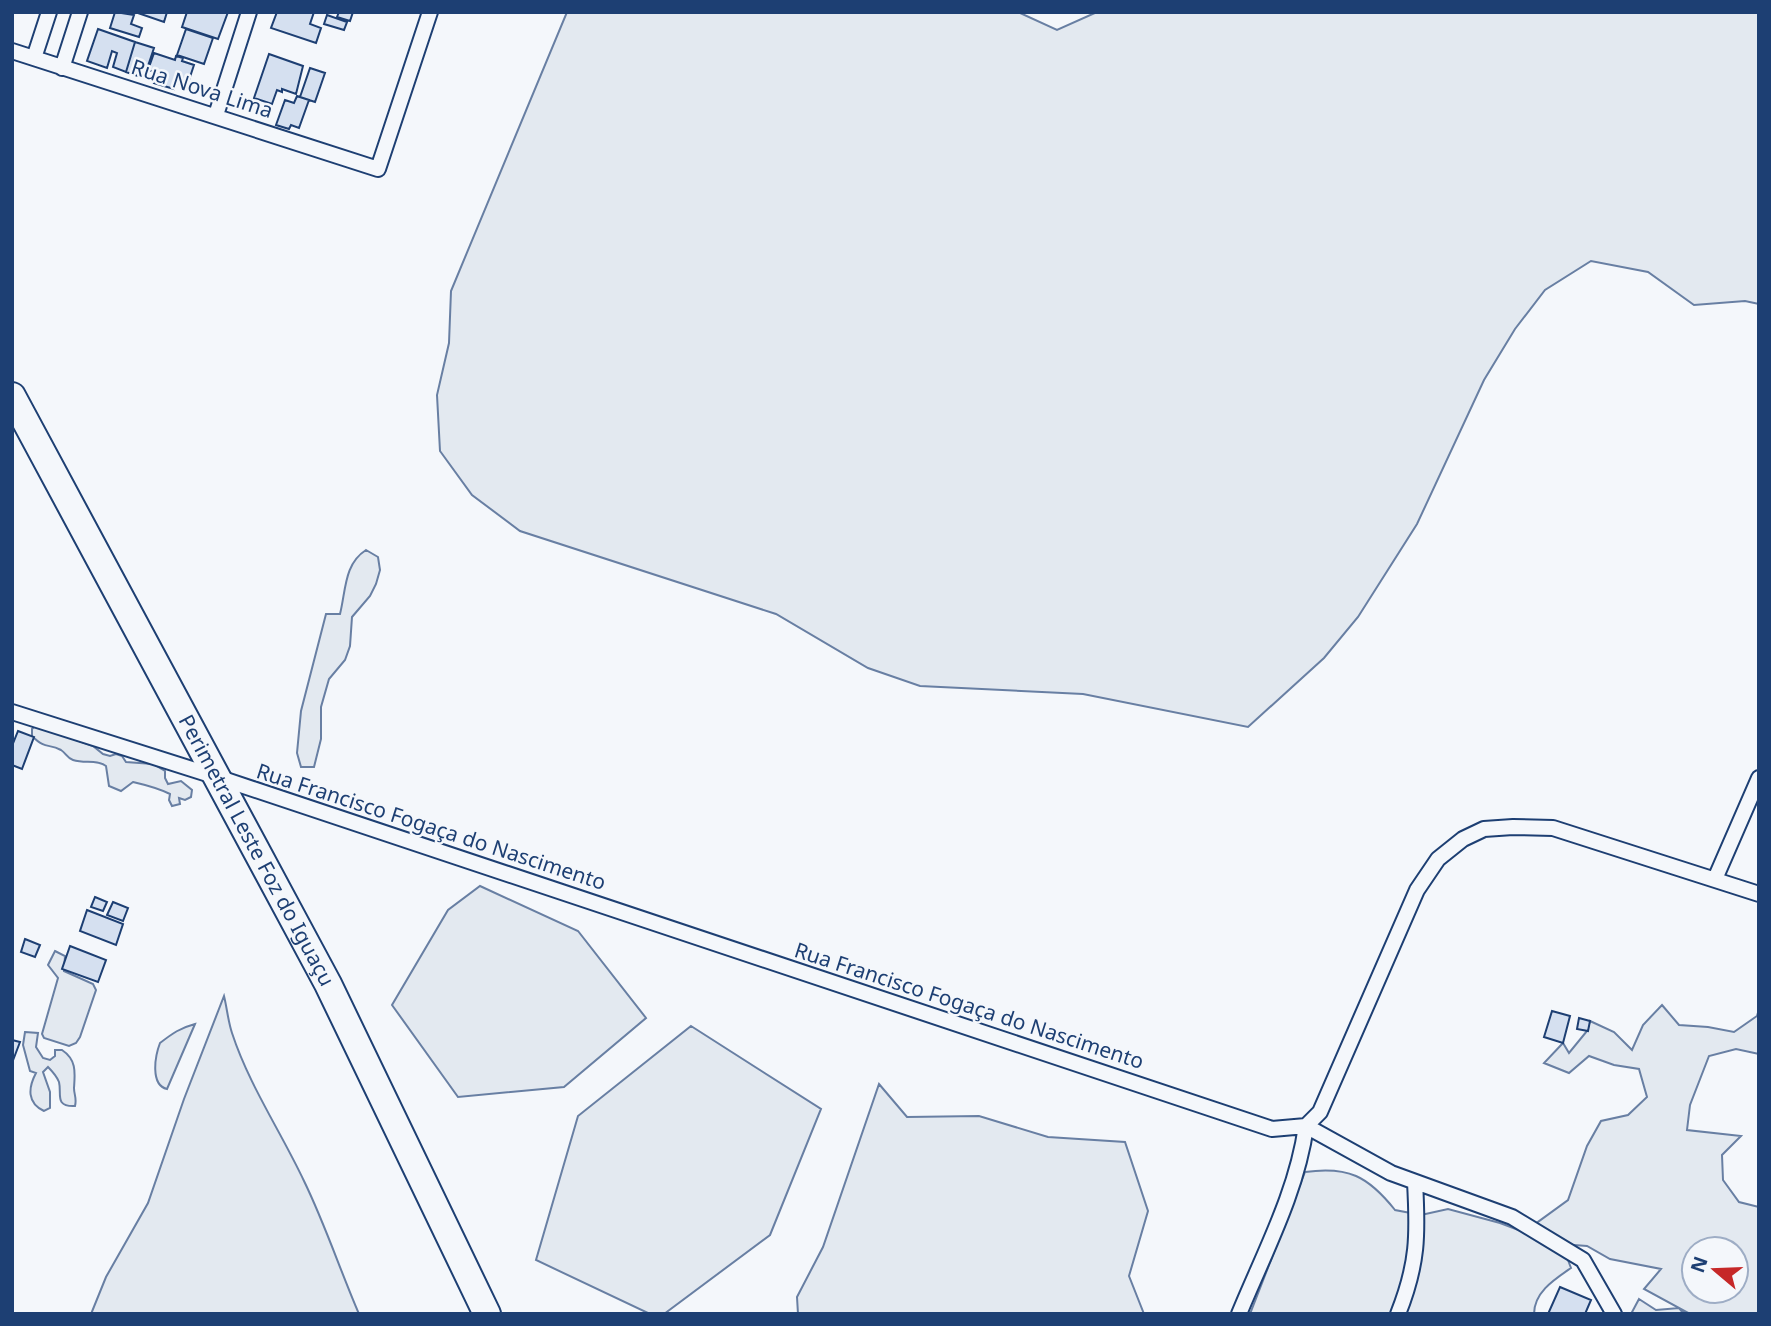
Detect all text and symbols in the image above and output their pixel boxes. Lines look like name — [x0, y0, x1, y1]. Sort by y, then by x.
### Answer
street label: Rua Nova Lima — [128, 52, 277, 124]
street label: Perimetral Leste Foz do Iguaçu — [173, 709, 342, 991]
street label: Rua Francisco Fogaça do Nascimento — [253, 756, 610, 896]
street label: Rua Francisco Fogaça do Nascimento — [791, 935, 1148, 1075]
north arrow — [1680, 1235, 1750, 1305]
text: N — [1684, 1253, 1714, 1276]

